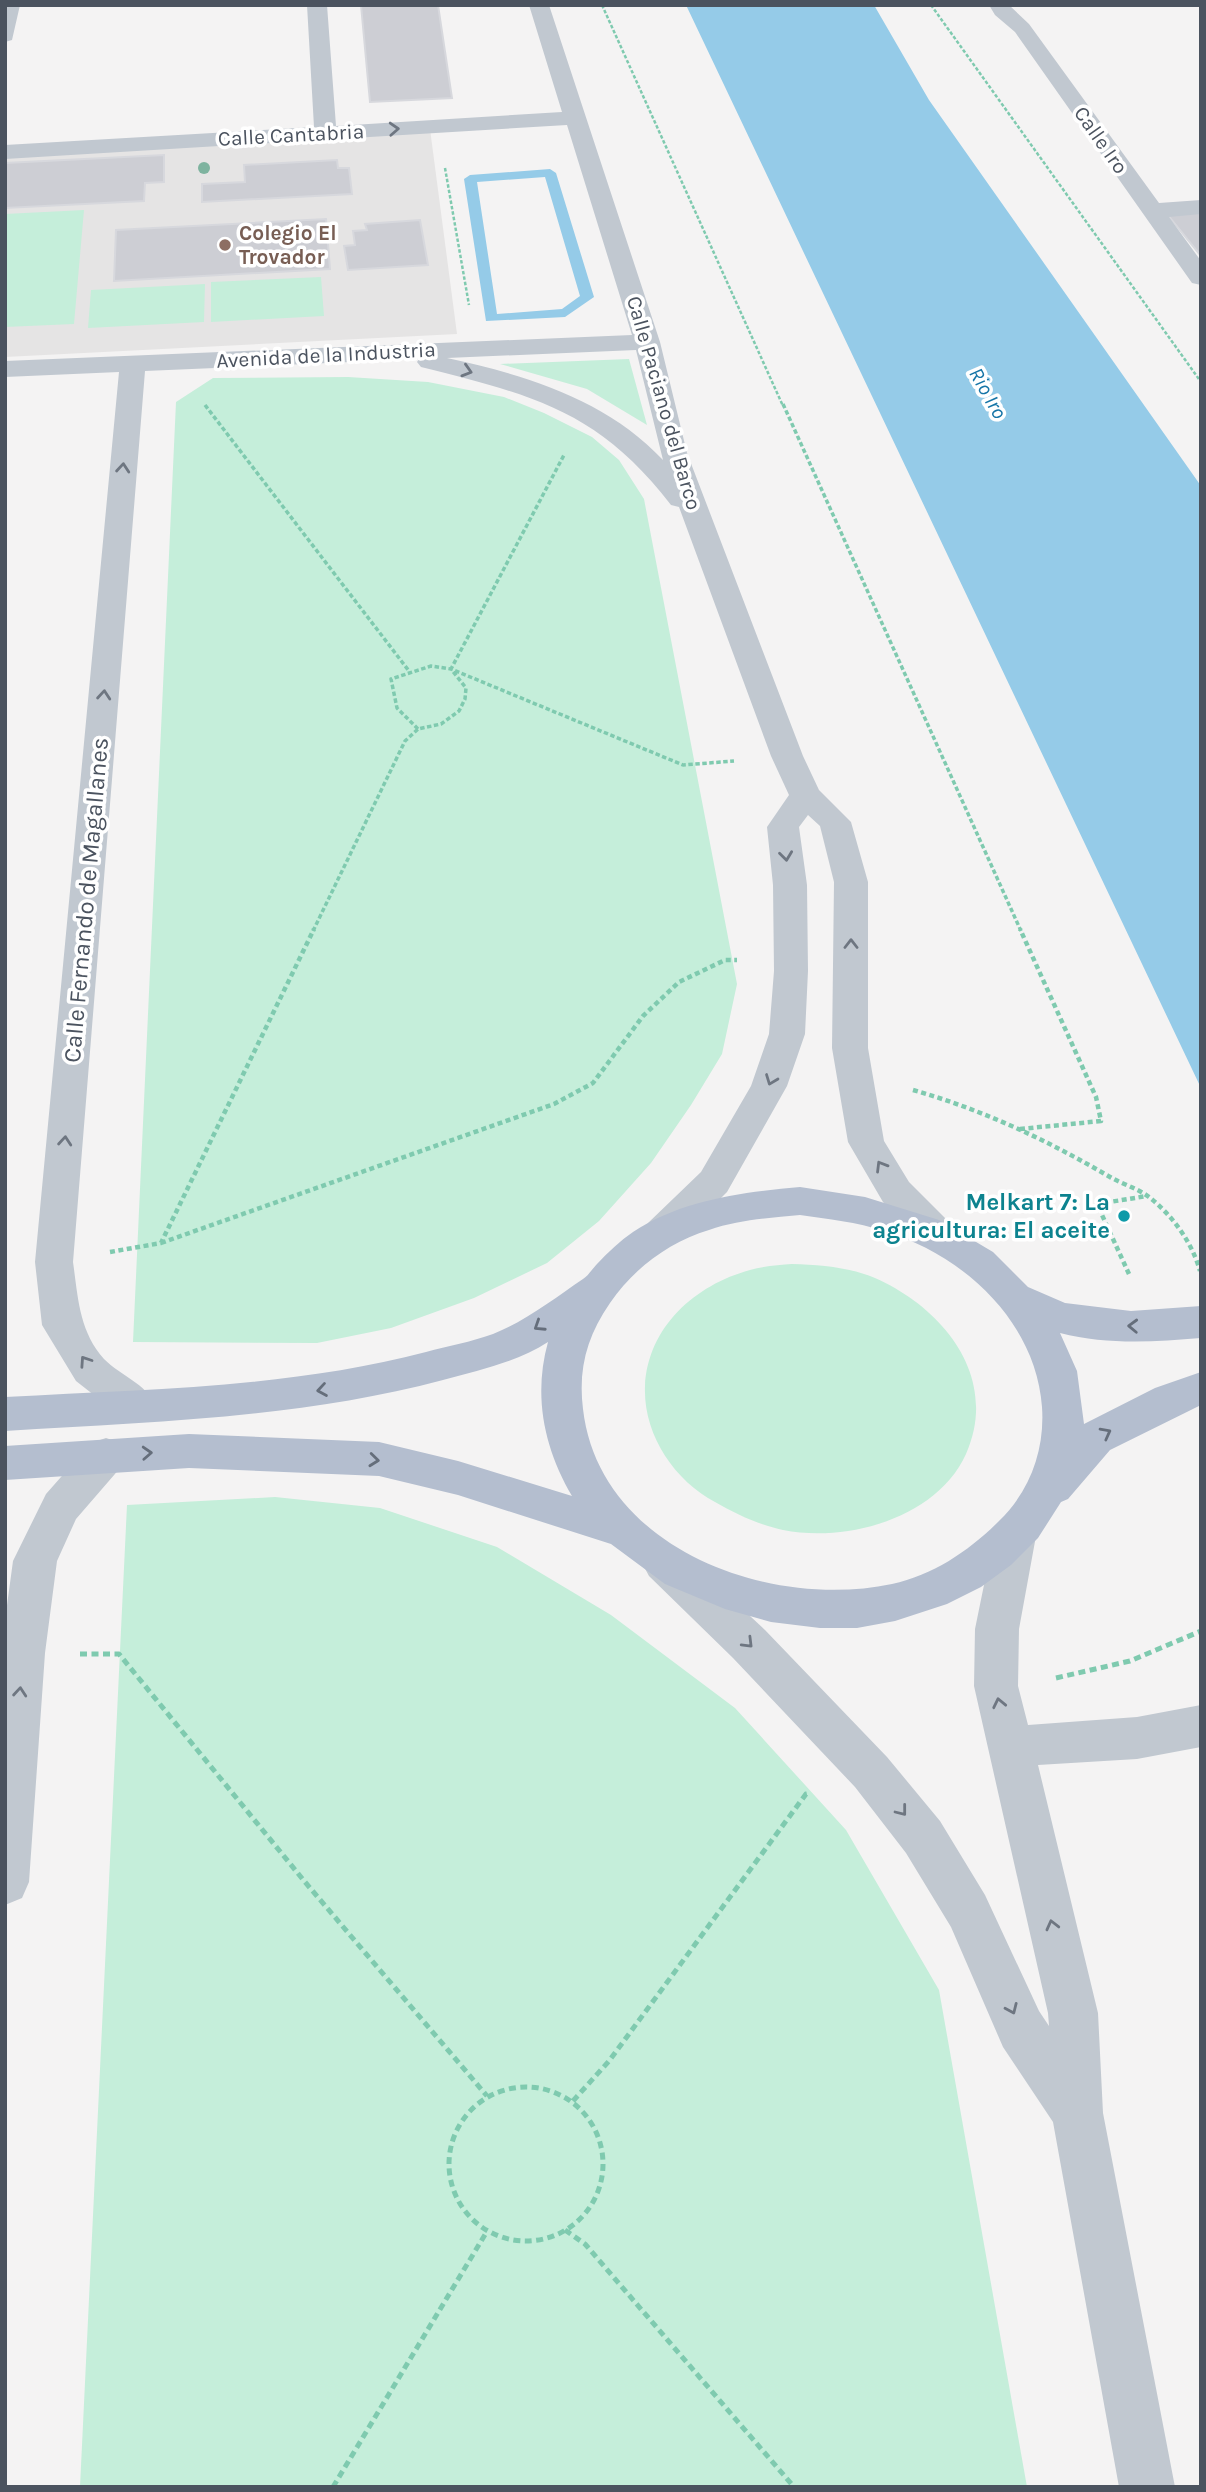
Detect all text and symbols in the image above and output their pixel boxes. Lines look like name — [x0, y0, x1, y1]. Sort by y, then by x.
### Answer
street label: Calle Iro — [1069, 102, 1133, 178]
street label: Calle Cantabria — [217, 119, 365, 151]
one-way arrow — [388, 121, 399, 136]
place label: Colegio El Trovador — [239, 221, 337, 269]
marker: Colegio El Trovador — [217, 237, 233, 253]
street label: Calle Paciano del Barco — [622, 293, 706, 513]
street label: Avenida de la Industria — [216, 337, 436, 373]
one-way arrow — [461, 363, 473, 378]
water label: Rio Iro — [964, 363, 1012, 423]
one-way arrow — [116, 462, 131, 474]
one-way arrow — [96, 689, 111, 700]
street label: Calle Fernando de Magallanes — [58, 736, 114, 1064]
one-way arrow — [779, 850, 794, 861]
one-way arrow — [843, 939, 859, 949]
one-way arrow — [765, 1073, 779, 1085]
one-way arrow — [57, 1135, 72, 1146]
one-way arrow — [876, 1161, 889, 1174]
place label: Melkart 7: La agricultura: El aceite — [872, 1188, 1110, 1244]
marker: Melkart 7: La agricultura: El aceite — [1116, 1208, 1132, 1224]
one-way arrow — [533, 1318, 546, 1331]
one-way arrow — [1127, 1318, 1138, 1333]
one-way arrow — [81, 1356, 93, 1369]
one-way arrow — [316, 1382, 328, 1397]
one-way arrow — [1099, 1427, 1111, 1441]
one-way arrow — [141, 1446, 152, 1461]
one-way arrow — [368, 1452, 380, 1467]
one-way arrow — [740, 1635, 753, 1648]
one-way arrow — [12, 1686, 27, 1697]
one-way arrow — [993, 1697, 1008, 1709]
one-way arrow — [893, 1803, 906, 1815]
one-way arrow — [1045, 1919, 1060, 1931]
one-way arrow — [1004, 2001, 1018, 2014]

